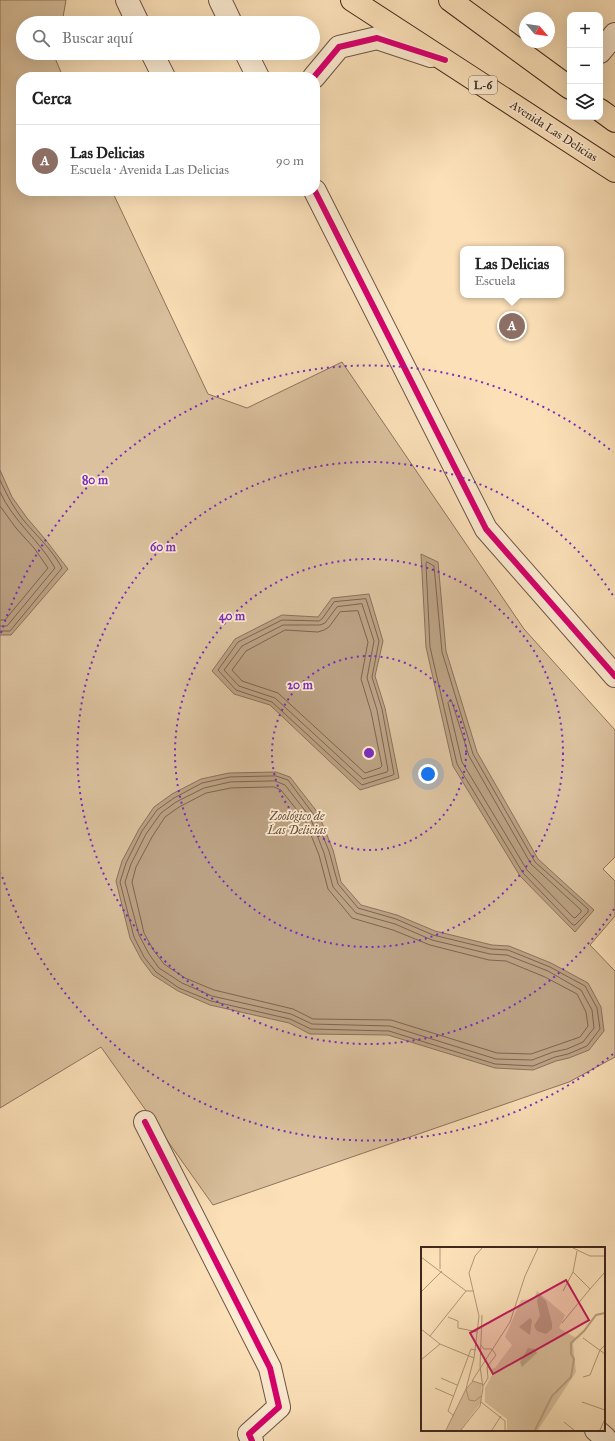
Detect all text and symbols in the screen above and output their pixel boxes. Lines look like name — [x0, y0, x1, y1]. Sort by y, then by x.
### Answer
north arrow — [519, 12, 555, 48]
map controls — [567, 12, 603, 120]
button: + — [567, 12, 603, 48]
search box — [16, 16, 320, 60]
icon: search — [30, 27, 52, 49]
text: Buscar aquí — [62, 29, 133, 47]
button: − — [567, 48, 603, 84]
road number: L-6 — [469, 76, 497, 94]
button: layers — [567, 84, 603, 120]
text: Cerca — [32, 88, 71, 109]
street label: Avenida Las Delicias — [507, 97, 600, 164]
text: Las Delicias — [70, 144, 145, 162]
text: A — [41, 153, 49, 169]
text: 90 m — [276, 153, 304, 169]
text: Escuela · Avenida Las Delicias — [70, 162, 229, 178]
popup — [460, 246, 564, 298]
text: Las Delicias — [475, 255, 549, 273]
text: Escuela — [475, 273, 516, 289]
pin: A — [499, 311, 525, 341]
text: 80 m — [82, 473, 109, 487]
text: 60 m — [150, 540, 177, 554]
text: 40 m — [219, 609, 246, 624]
text: 20 m — [287, 678, 314, 692]
centre of rings — [362, 746, 376, 760]
your location — [418, 764, 438, 784]
park label: Zoológico de Las Delicias — [266, 809, 327, 837]
inset map — [421, 1247, 605, 1431]

